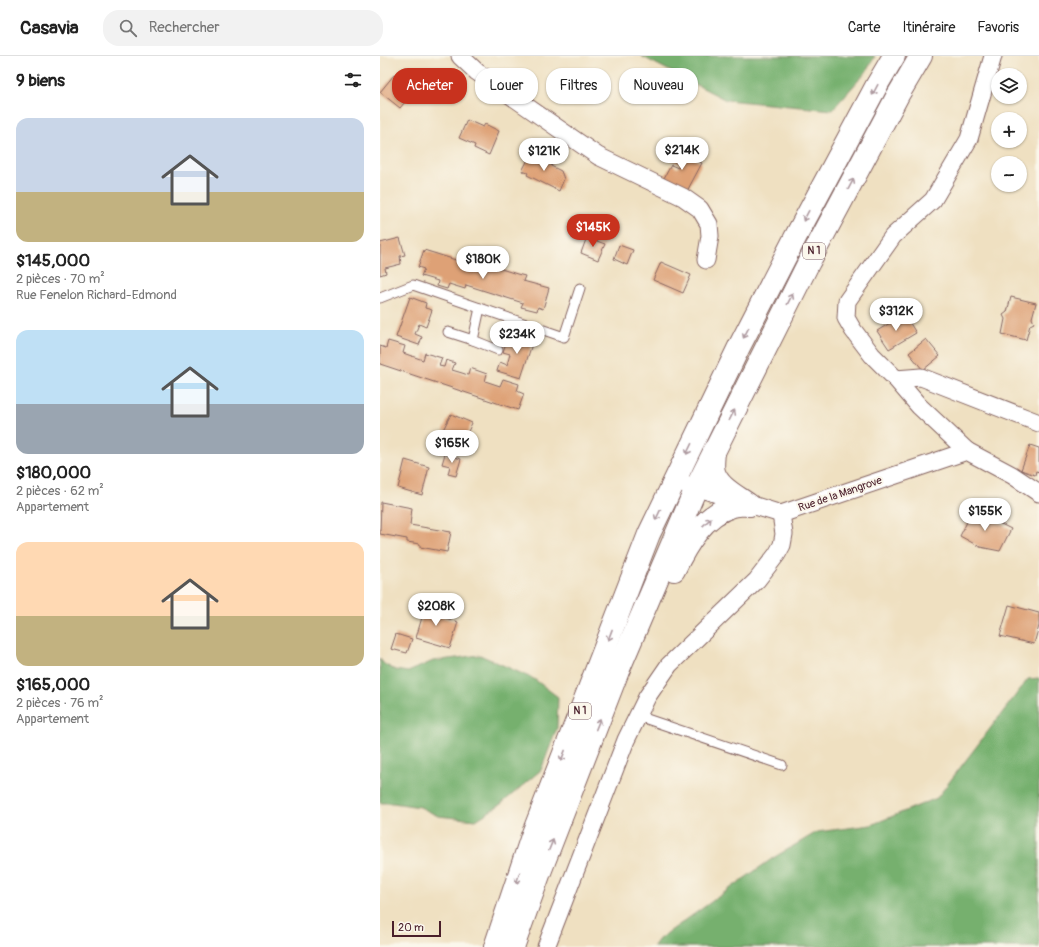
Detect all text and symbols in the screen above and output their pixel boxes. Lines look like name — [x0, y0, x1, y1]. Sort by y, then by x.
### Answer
search box — [103, 10, 383, 46]
text: Casavia — [20, 16, 79, 40]
icon: search — [117, 17, 139, 39]
text: Rechercher — [149, 18, 220, 37]
text: Carte — [848, 19, 880, 36]
text: Itinéraire — [902, 19, 955, 36]
text: Favoris — [977, 19, 1019, 36]
chip: Acheter — [392, 68, 467, 104]
chip: Louer — [475, 68, 538, 104]
chip: Filtres — [546, 68, 611, 104]
chip: Nouveau — [619, 68, 698, 104]
map controls — [991, 68, 1027, 192]
button: layers — [991, 68, 1027, 104]
icon: filters — [342, 69, 364, 91]
text: 9 biens — [16, 70, 65, 91]
one-way arrow — [870, 84, 878, 96]
button: + — [991, 112, 1027, 148]
pin: $214K — [654, 137, 710, 171]
pin: $121K — [516, 138, 572, 172]
text: $214K — [665, 142, 699, 158]
text: $121K — [528, 143, 560, 159]
icon: home — [154, 144, 226, 216]
button: − — [991, 156, 1027, 192]
one-way arrow — [847, 178, 855, 190]
one-way arrow — [802, 210, 809, 222]
pin: $145K — [565, 214, 621, 248]
text: $145K — [576, 219, 610, 235]
road number: N 1 — [803, 243, 825, 259]
pin: $180K — [455, 246, 511, 280]
text: $145,000 — [16, 250, 90, 271]
text: $180K — [465, 251, 501, 267]
text: 2 pièces · 70 m² — [16, 271, 105, 287]
text: Rue Fenelon Richard-Edmond — [16, 287, 177, 303]
one-way arrow — [787, 293, 794, 305]
pin: $312K — [868, 298, 924, 332]
text: $312K — [879, 303, 913, 319]
pin: $234K — [489, 321, 545, 355]
text: $234K — [499, 326, 535, 342]
one-way arrow — [742, 326, 749, 338]
icon: home — [154, 356, 226, 428]
one-way arrow — [728, 409, 736, 421]
pin: $165K — [424, 430, 480, 464]
text: $165K — [435, 435, 469, 451]
one-way arrow — [685, 443, 692, 455]
text: $180,000 — [16, 462, 91, 483]
street label: Rue de la Mangrove — [796, 473, 884, 514]
text: 2 pièces · 62 m² — [16, 483, 104, 499]
pin: $155K — [957, 498, 1013, 532]
text: Appartement — [16, 499, 89, 515]
text: $155K — [968, 503, 1002, 519]
one-way arrow — [654, 508, 661, 520]
one-way arrow — [702, 517, 712, 527]
icon: home — [154, 568, 226, 640]
pin: $208K — [408, 593, 464, 627]
text: $208K — [417, 598, 455, 614]
one-way arrow — [605, 629, 613, 641]
text: $165,000 — [16, 674, 90, 695]
text: 2 pièces · 76 m² — [16, 695, 103, 711]
road number: N 1 — [569, 703, 591, 719]
text: Appartement — [16, 711, 89, 727]
one-way arrow — [595, 718, 603, 730]
one-way arrow — [558, 750, 566, 762]
one-way arrow — [547, 839, 555, 851]
one-way arrow — [513, 872, 521, 884]
scale bar — [392, 919, 441, 938]
text: 20 m — [398, 921, 424, 934]

